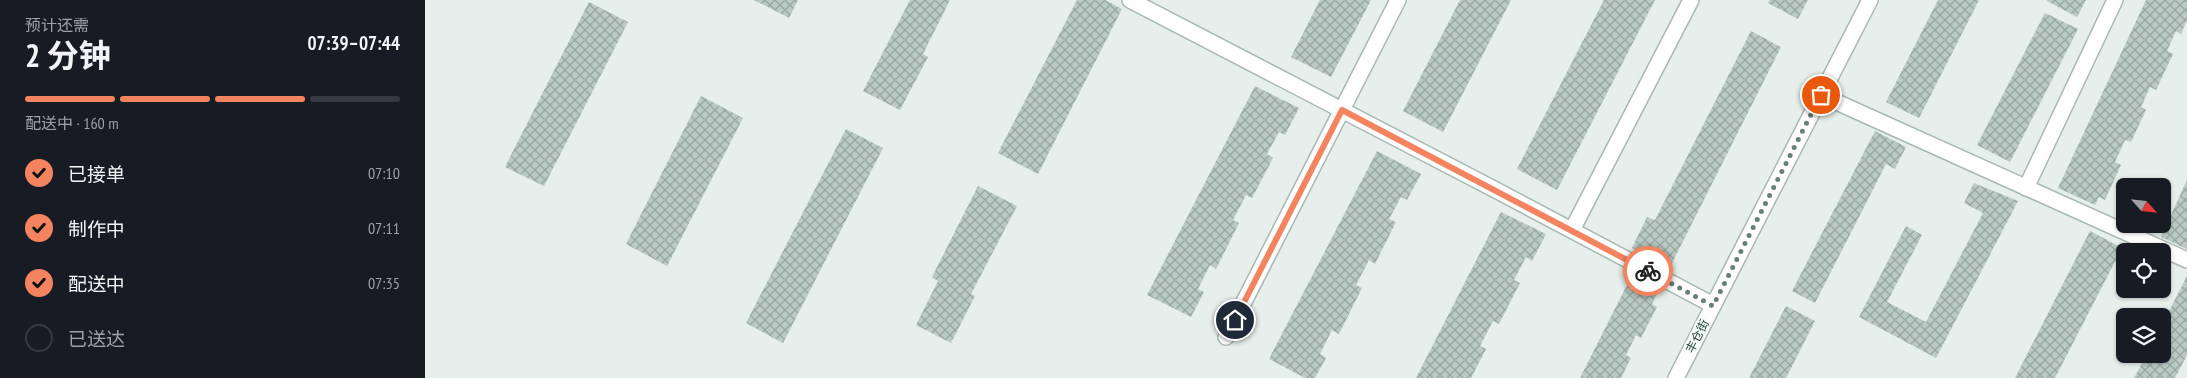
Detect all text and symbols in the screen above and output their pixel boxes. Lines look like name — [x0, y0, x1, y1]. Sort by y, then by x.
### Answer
text: 预计还需 — [25, 15, 89, 35]
text: 07:39–07:44 — [307, 31, 400, 55]
text: 2 分钟 — [25, 34, 111, 76]
pin — [1800, 74, 1842, 116]
icon: bag — [1807, 81, 1835, 109]
text: 配送中 · 160 m — [25, 113, 119, 133]
icon: check — [25, 159, 53, 187]
text: 已接单 — [68, 162, 125, 186]
text: 07:10 — [368, 163, 400, 183]
north arrow — [2116, 178, 2171, 232]
map controls — [2116, 178, 2171, 363]
icon: check — [25, 214, 53, 242]
text: 制作中 — [68, 217, 125, 241]
text: 07:11 — [368, 218, 400, 238]
button: locate — [2116, 243, 2171, 298]
courier — [1623, 246, 1673, 296]
icon: bike — [1634, 257, 1662, 285]
icon: check — [25, 269, 53, 297]
text: 配送中 — [68, 272, 125, 296]
text: 07:35 — [368, 273, 400, 293]
pin — [1214, 299, 1256, 341]
icon: home — [1221, 306, 1249, 334]
button: layers — [2116, 308, 2171, 363]
street label: 丰仓街 — [1682, 317, 1712, 355]
text: 已送达 — [68, 327, 125, 351]

